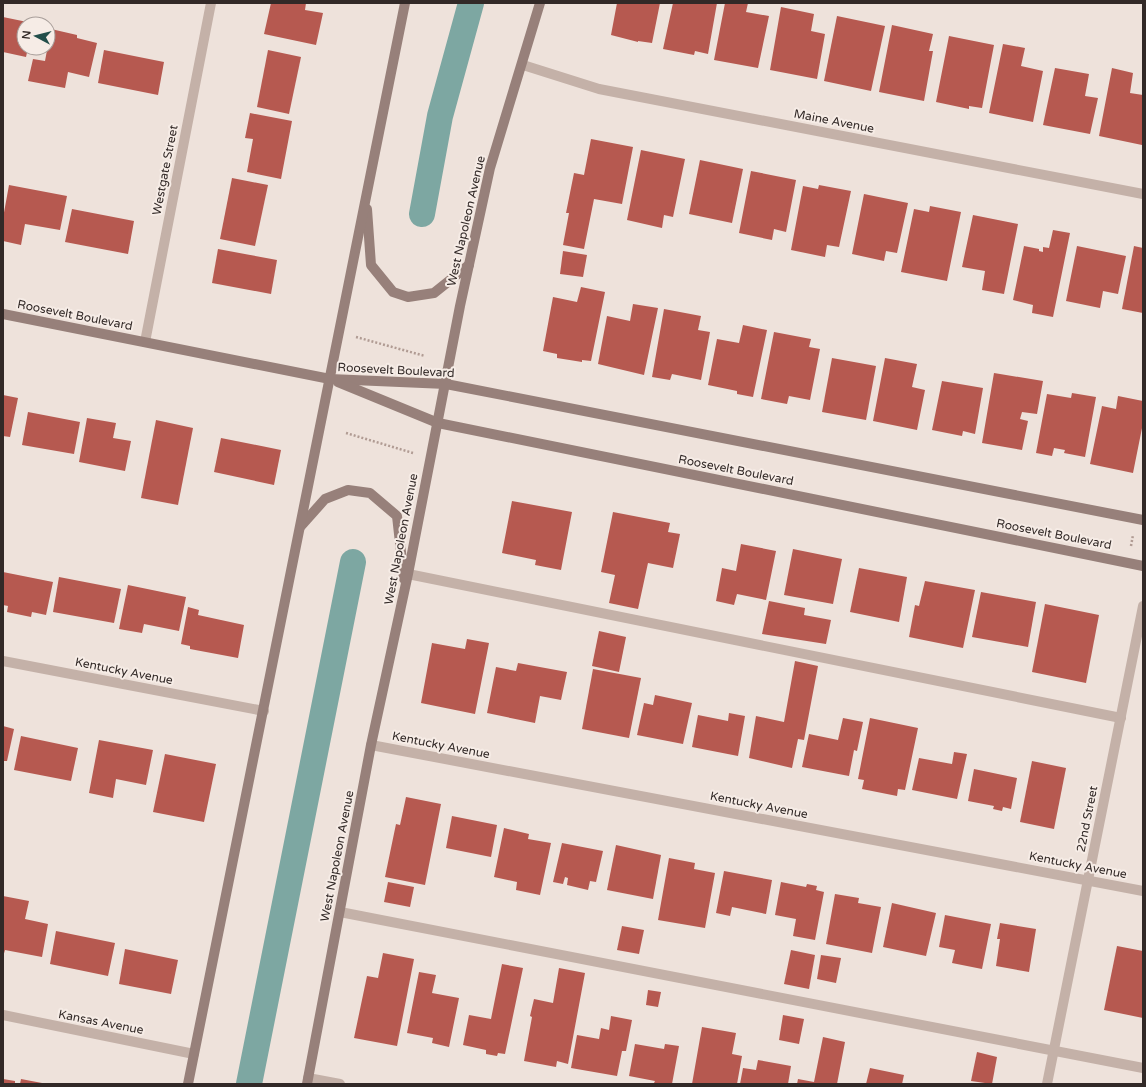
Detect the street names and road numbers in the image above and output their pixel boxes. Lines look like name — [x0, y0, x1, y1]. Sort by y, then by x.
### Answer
street label: Maine Avenue — [793, 106, 876, 136]
street label: Westgate Street — [149, 123, 181, 216]
street label: West Napoleon Avenue — [444, 154, 488, 288]
street label: Roosevelt Boulevard — [16, 297, 134, 333]
street label: Roosevelt Boulevard — [337, 360, 455, 380]
street label: Roosevelt Boulevard — [677, 452, 795, 488]
street label: West Napoleon Avenue — [381, 472, 421, 606]
street label: Roosevelt Boulevard — [995, 516, 1113, 552]
street label: Kentucky Avenue — [74, 655, 174, 687]
street label: Kentucky Avenue — [391, 729, 491, 761]
street label: 22nd Street — [1074, 784, 1100, 853]
street label: West Napoleon Avenue — [317, 789, 357, 923]
street label: Kentucky Avenue — [709, 789, 809, 821]
street label: Kentucky Avenue — [1028, 849, 1128, 881]
street label: Kansas Avenue — [57, 1007, 145, 1037]

